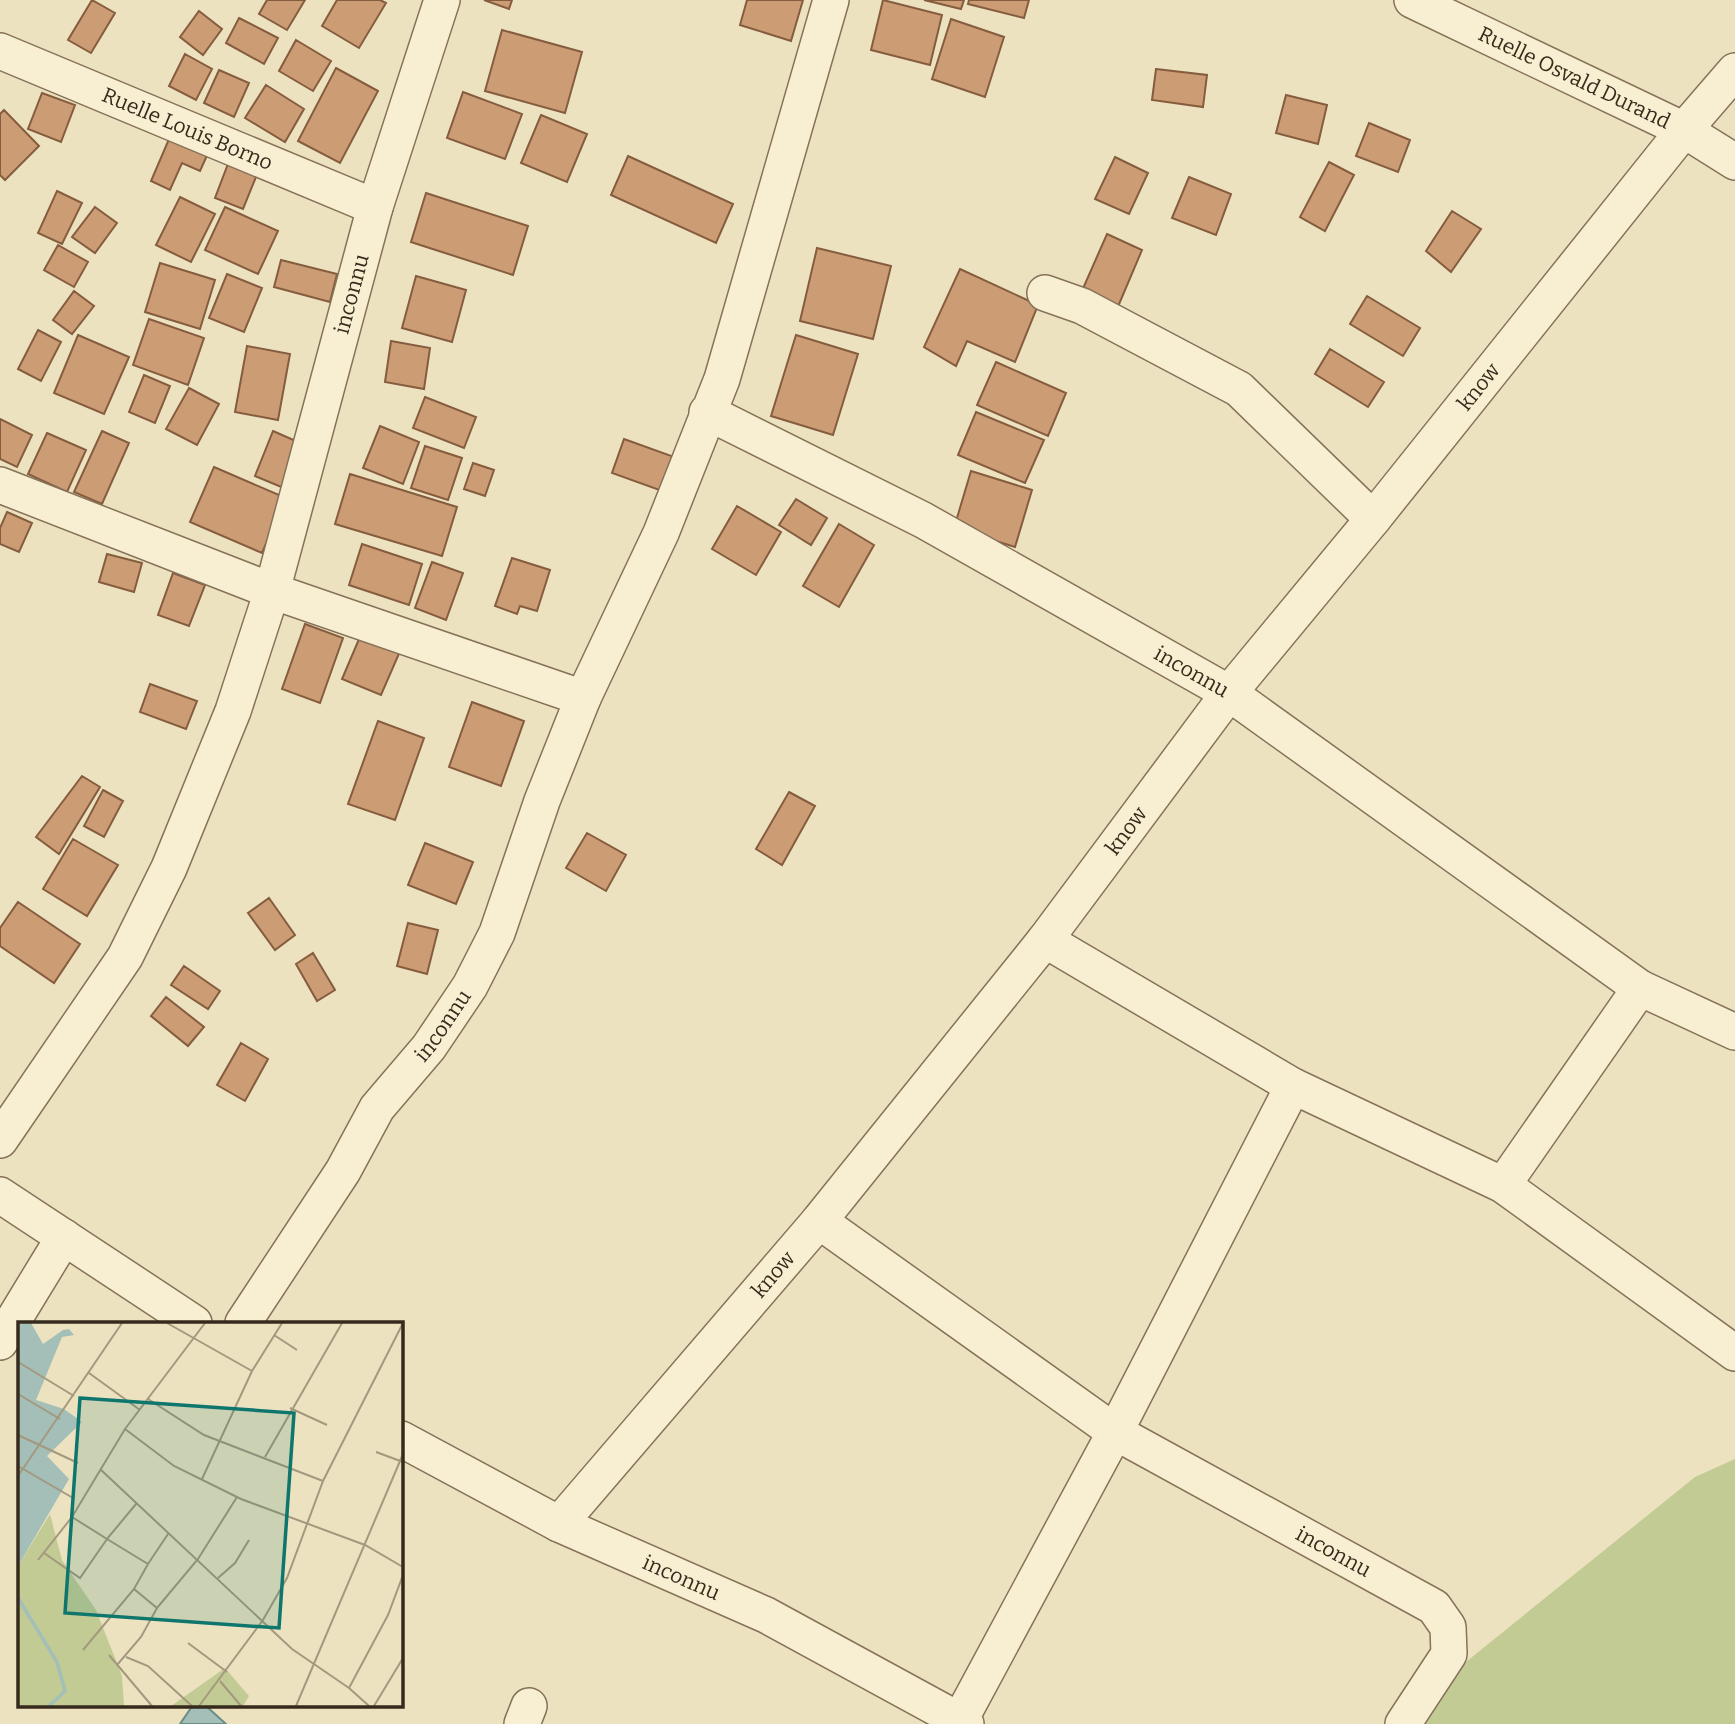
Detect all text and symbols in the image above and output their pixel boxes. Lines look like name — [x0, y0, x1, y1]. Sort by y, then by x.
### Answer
street label: Ruelle Osvald Durand — [1474, 21, 1675, 135]
street label: Ruelle Louis Borno — [98, 82, 277, 176]
street label: inconnu — [328, 251, 375, 337]
street label: know — [1452, 358, 1506, 416]
street label: inconnu — [1150, 640, 1233, 703]
street label: know — [1100, 802, 1153, 860]
street label: inconnu — [409, 985, 477, 1067]
street label: know — [746, 1245, 801, 1303]
inset map — [18, 1322, 402, 1706]
street label: inconnu — [1291, 1521, 1375, 1583]
street label: inconnu — [639, 1549, 724, 1606]

